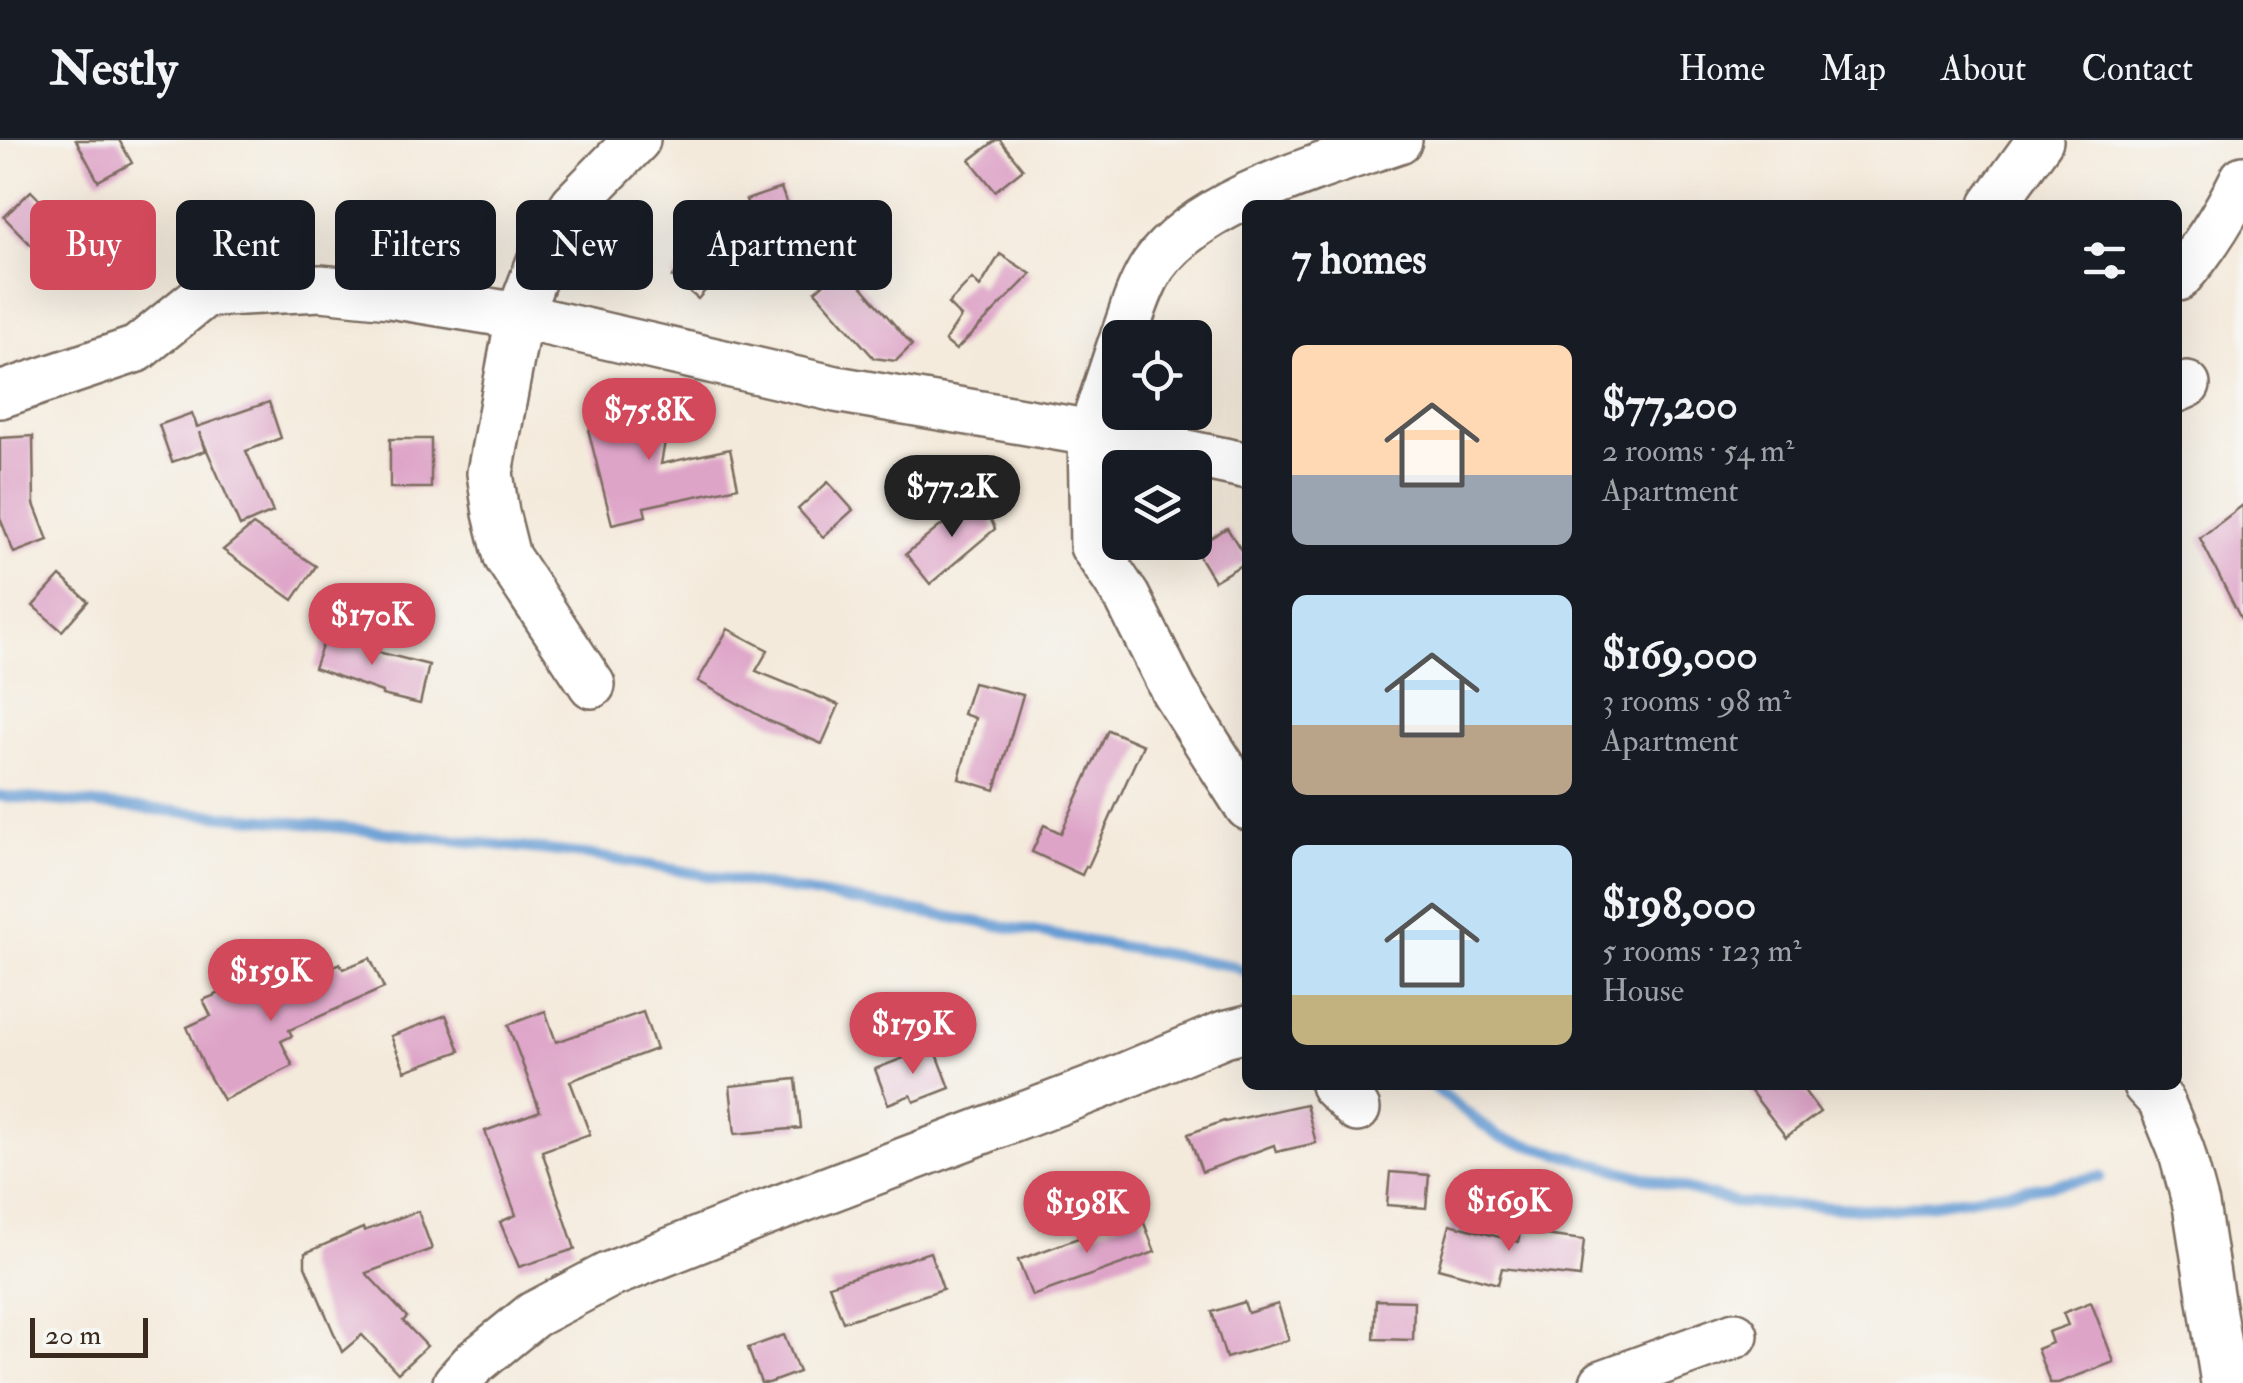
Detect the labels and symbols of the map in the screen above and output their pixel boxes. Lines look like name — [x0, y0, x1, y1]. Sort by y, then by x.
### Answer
pin: $75.8K — [568, 378, 730, 463]
pin: $77.2K — [871, 455, 1033, 540]
pin: $170K — [302, 583, 442, 668]
pin: $159K — [201, 939, 341, 1024]
pin: $179K — [843, 992, 983, 1077]
pin: $169K — [1439, 1169, 1579, 1254]
pin: $198K — [1017, 1171, 1157, 1256]
scale bar — [30, 1313, 148, 1358]

